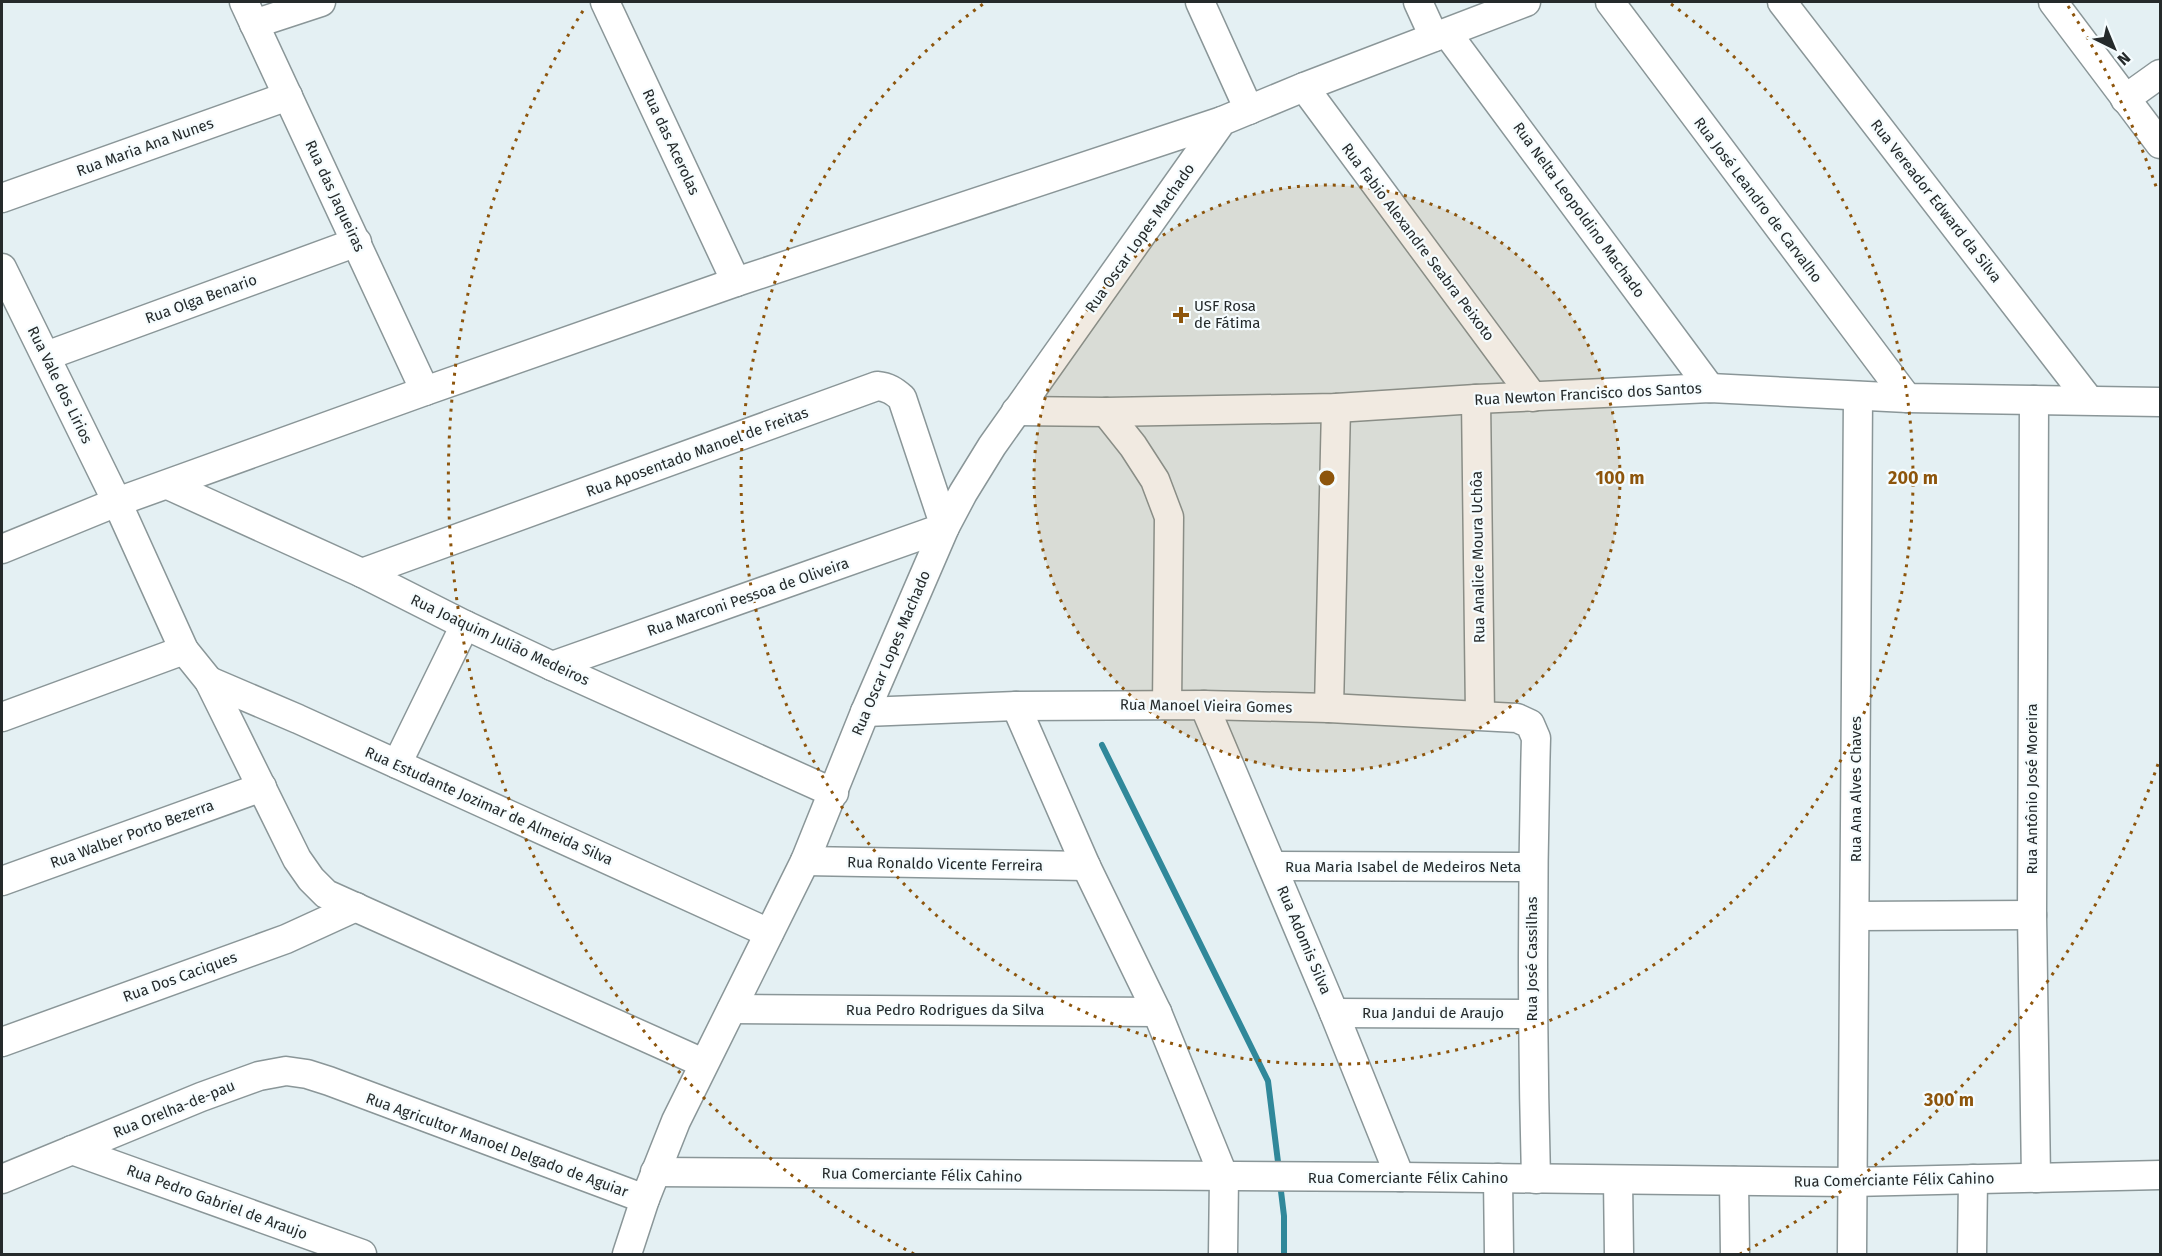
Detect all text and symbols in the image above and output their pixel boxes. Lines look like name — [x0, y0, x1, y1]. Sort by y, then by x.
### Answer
north arrow — [2084, 18, 2144, 78]
text: N — [2114, 48, 2134, 69]
street label: Rua das Acerolas — [639, 86, 703, 198]
street label: Rua Maria Ana Nunes — [74, 114, 216, 180]
street label: Rua José Leandro de Carvalho — [1690, 114, 1826, 286]
street label: Rua Vereador Edward da Silva — [1867, 116, 2005, 286]
street label: Rua Nelta Leopoldino Machado — [1509, 119, 1649, 301]
street label: Rua das Jaqueiras — [301, 137, 369, 255]
street label: Rua Fabio Alexandre Seabra Peixoto — [1338, 140, 1498, 344]
street label: Rua Oscar Lopes Machado — [1082, 160, 1198, 316]
street label: Rua Olga Benario — [143, 270, 259, 328]
place label: USF Rosa de Fátima — [1194, 297, 1260, 332]
marker: USF Rosa de Fátima — [1172, 306, 1190, 324]
street label: Rua Vale dos Lirios — [24, 323, 96, 447]
street label: Rua Newton Francisco dos Santos — [1474, 379, 1702, 409]
street label: Rua Aposentado Manoel de Freitas — [583, 403, 811, 501]
text: 100 m — [1596, 467, 1644, 489]
text: 200 m — [1888, 467, 1938, 489]
centre of rings — [1317, 468, 1337, 488]
street label: Rua Analice Moura Uchôa — [1467, 471, 1489, 643]
street label: Rua Marconi Pessoa de Oliveira — [645, 554, 851, 640]
street label: Rua Oscar Lopes Machado — [848, 568, 934, 738]
street label: Rua Joaquim Julião Medeiros — [408, 591, 592, 689]
street label: Rua Manoel Vieira Gomes — [1120, 695, 1292, 717]
street label: Rua Antônio José Moreira — [2023, 703, 2041, 875]
street label: Rua Ana Alves Chaves — [1847, 716, 1865, 862]
street label: Rua Estudante Jozimar de Almeida Silva — [362, 743, 616, 869]
street label: Rua Walber Porto Bezerra — [48, 796, 216, 872]
street label: Rua Ronaldo Vicente Ferreira — [847, 853, 1043, 875]
street label: Rua Maria Isabel de Medeiros Neta — [1285, 858, 1521, 876]
street label: Rua Adomis Silva — [1273, 883, 1335, 997]
street label: Rua José Cassilhas — [1523, 897, 1541, 1021]
street label: Rua Dos Caciques — [121, 948, 239, 1006]
street label: Rua Pedro Rodrigues da Silva — [846, 1001, 1044, 1019]
street label: Rua Jandui de Araujo — [1362, 1004, 1504, 1022]
street label: Rua Orelha-de-pau — [110, 1076, 238, 1142]
street label: Rua Agricultor Manoel Delgado de Aguiar — [363, 1089, 631, 1201]
text: 300 m — [1923, 1089, 1974, 1111]
street label: Rua Pedro Gabriel de Araujo — [124, 1161, 310, 1243]
street label: Rua Comerciante Félix Cahino — [821, 1164, 1023, 1186]
street label: Rua Comerciante Félix Cahino — [1308, 1169, 1508, 1187]
street label: Rua Comerciante Félix Cahino — [1793, 1169, 1995, 1191]

